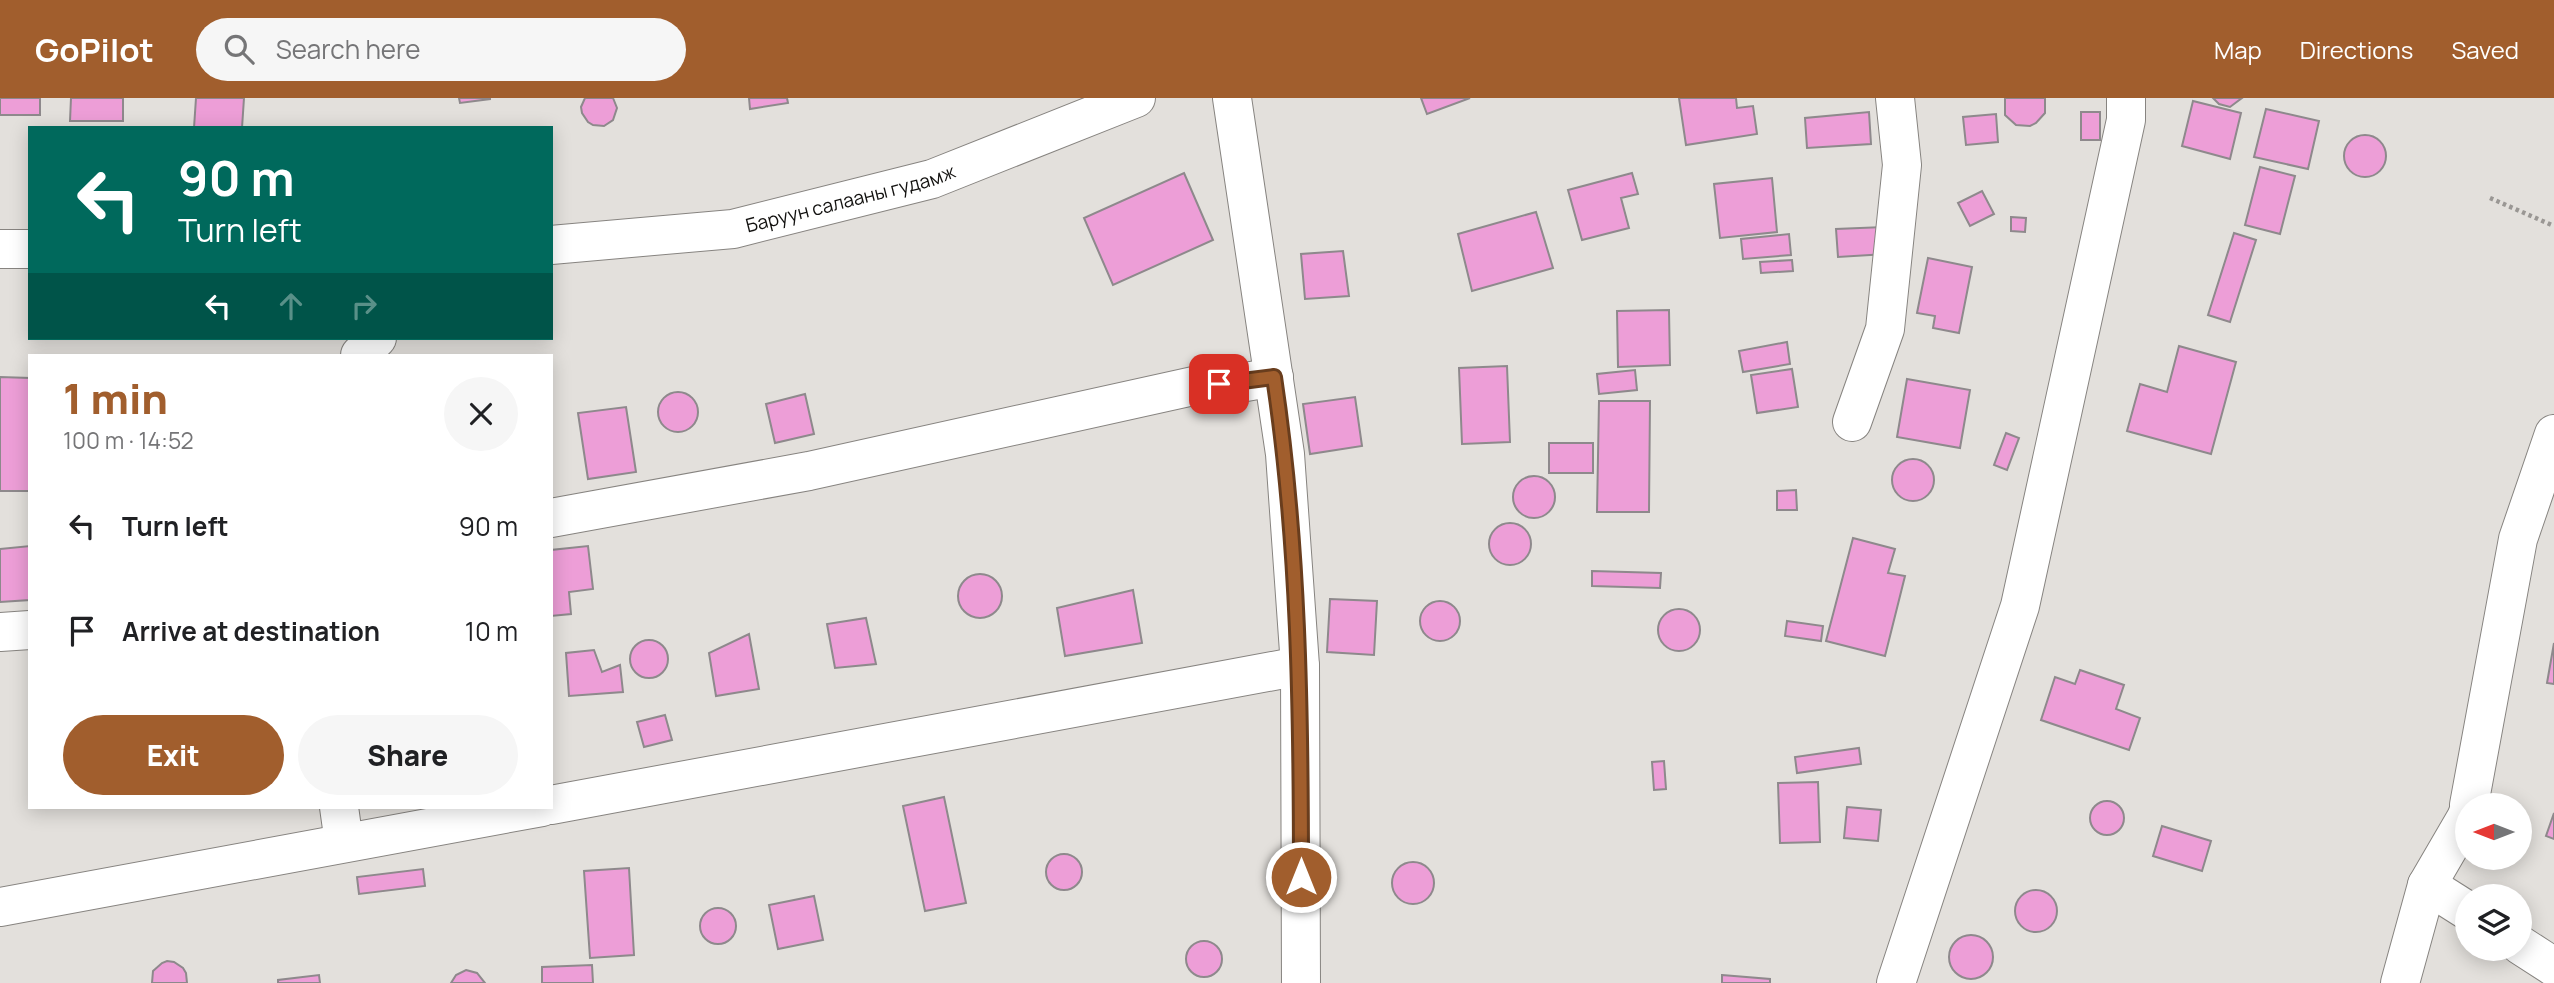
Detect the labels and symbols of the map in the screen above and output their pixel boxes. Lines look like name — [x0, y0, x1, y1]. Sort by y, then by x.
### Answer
street label: Баруун салааны гудамж — [743, 158, 960, 238]
pin — [1189, 354, 1249, 414]
north arrow — [2455, 793, 2532, 870]
position arrow — [1264, 840, 1338, 914]

